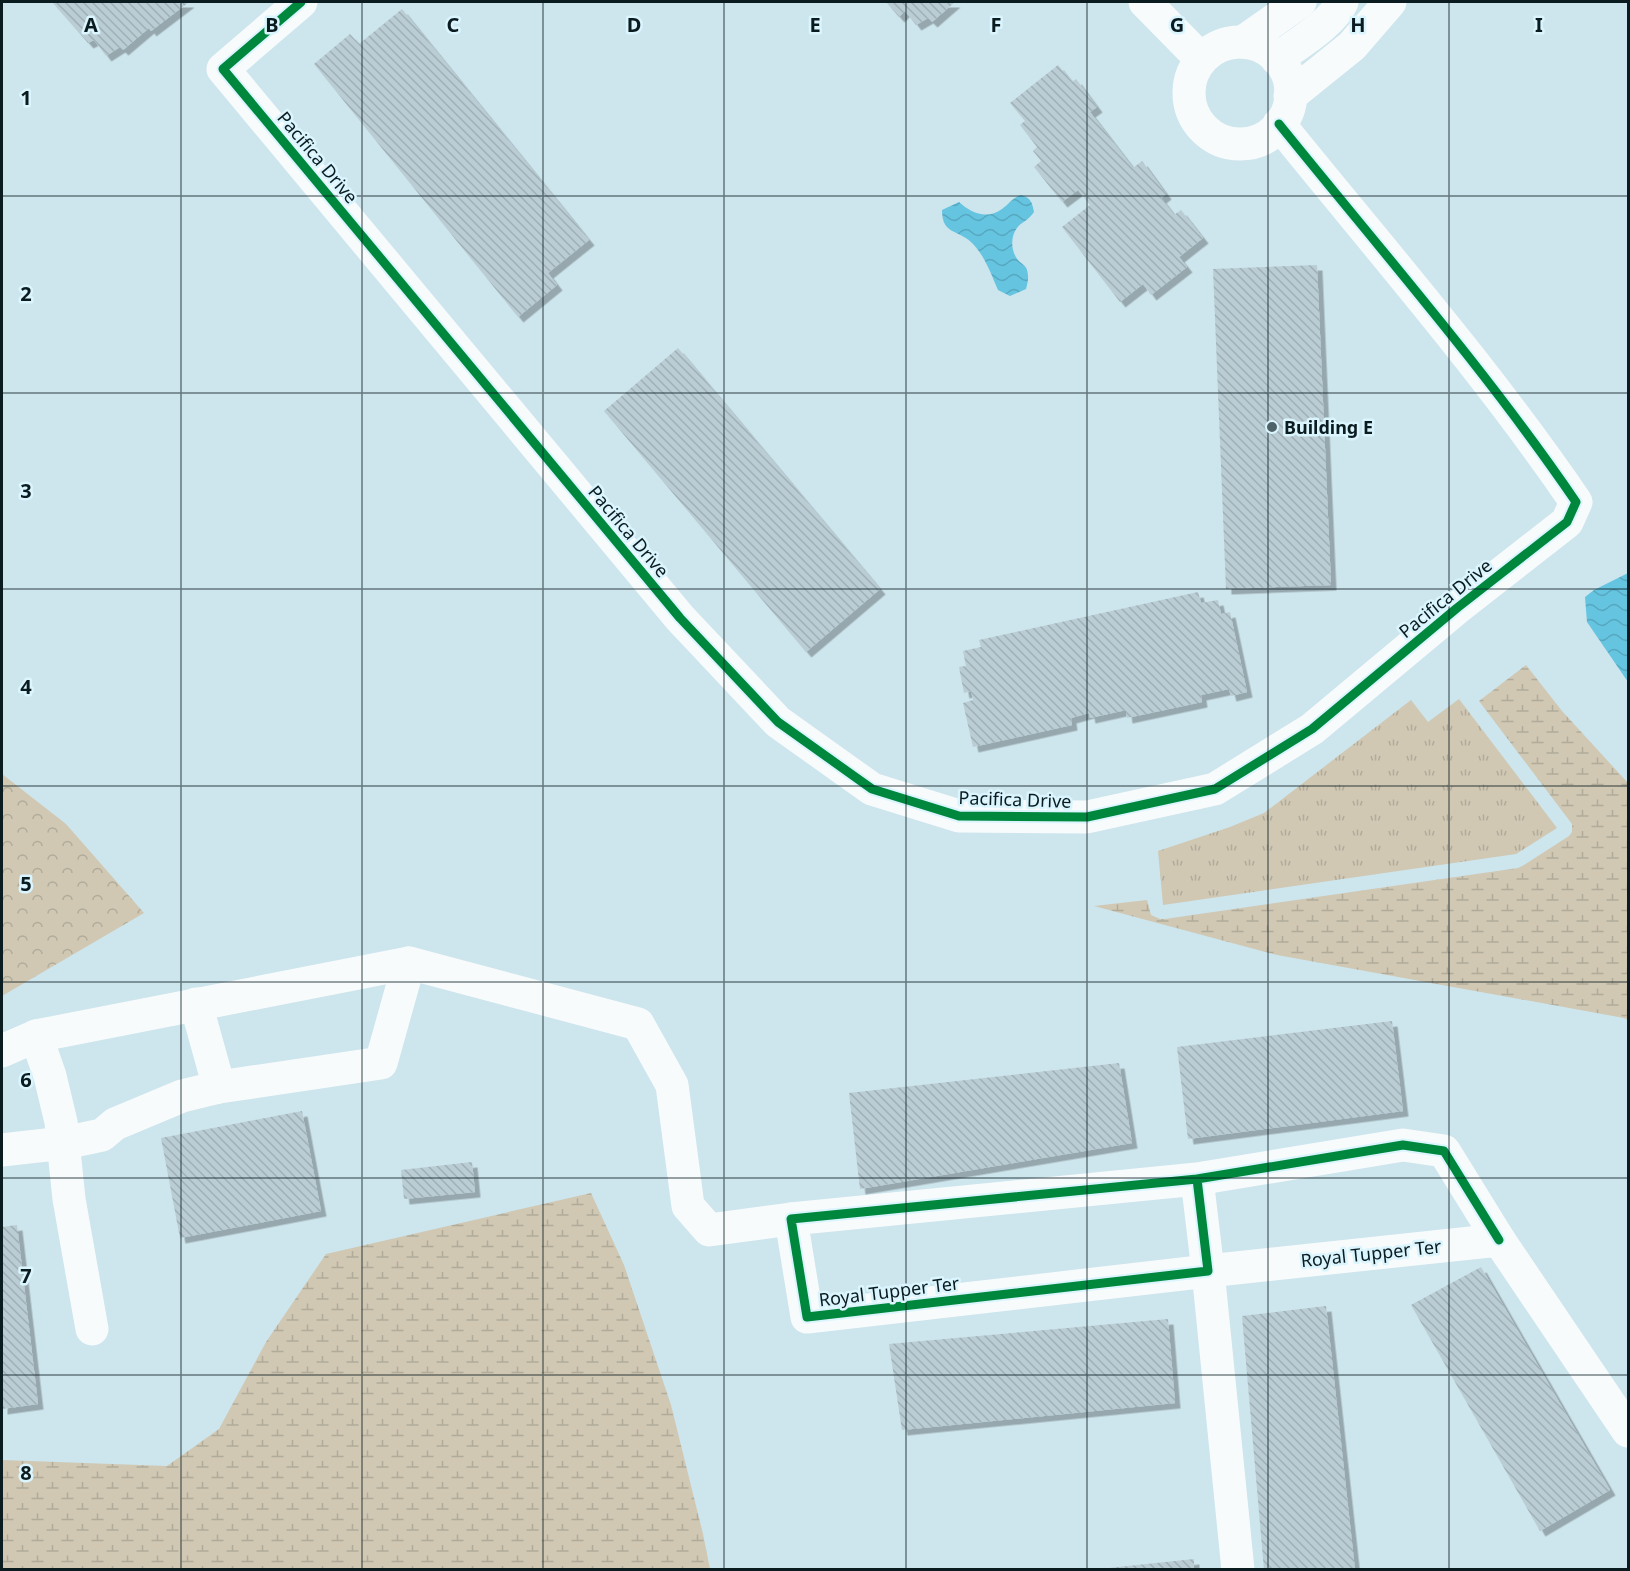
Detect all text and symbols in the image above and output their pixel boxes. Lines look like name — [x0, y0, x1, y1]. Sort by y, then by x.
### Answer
text: A — [84, 11, 98, 38]
text: B — [265, 11, 279, 38]
text: C — [447, 11, 460, 38]
text: D — [627, 11, 641, 38]
text: E — [809, 11, 821, 38]
text: F — [991, 11, 1001, 38]
text: G — [1170, 11, 1184, 38]
text: H — [1350, 11, 1366, 38]
text: I — [1535, 11, 1543, 38]
text: 1 — [20, 84, 32, 111]
street label: Pacifica Drive — [272, 106, 364, 208]
text: 2 — [20, 280, 32, 307]
place label: Building E — [1284, 415, 1373, 439]
marker: Building E — [1265, 420, 1279, 434]
text: 3 — [20, 477, 32, 504]
street label: Pacifica Drive — [583, 480, 675, 582]
street label: Pacifica Drive — [1394, 553, 1496, 643]
text: 4 — [20, 673, 32, 700]
street label: Pacifica Drive — [958, 785, 1072, 813]
text: 5 — [20, 870, 32, 897]
text: 6 — [20, 1066, 32, 1093]
street label: Royal Tupper Ter — [1299, 1234, 1443, 1272]
text: 7 — [20, 1262, 32, 1289]
street label: Royal Tupper Ter — [817, 1270, 961, 1312]
text: 8 — [20, 1459, 32, 1486]

